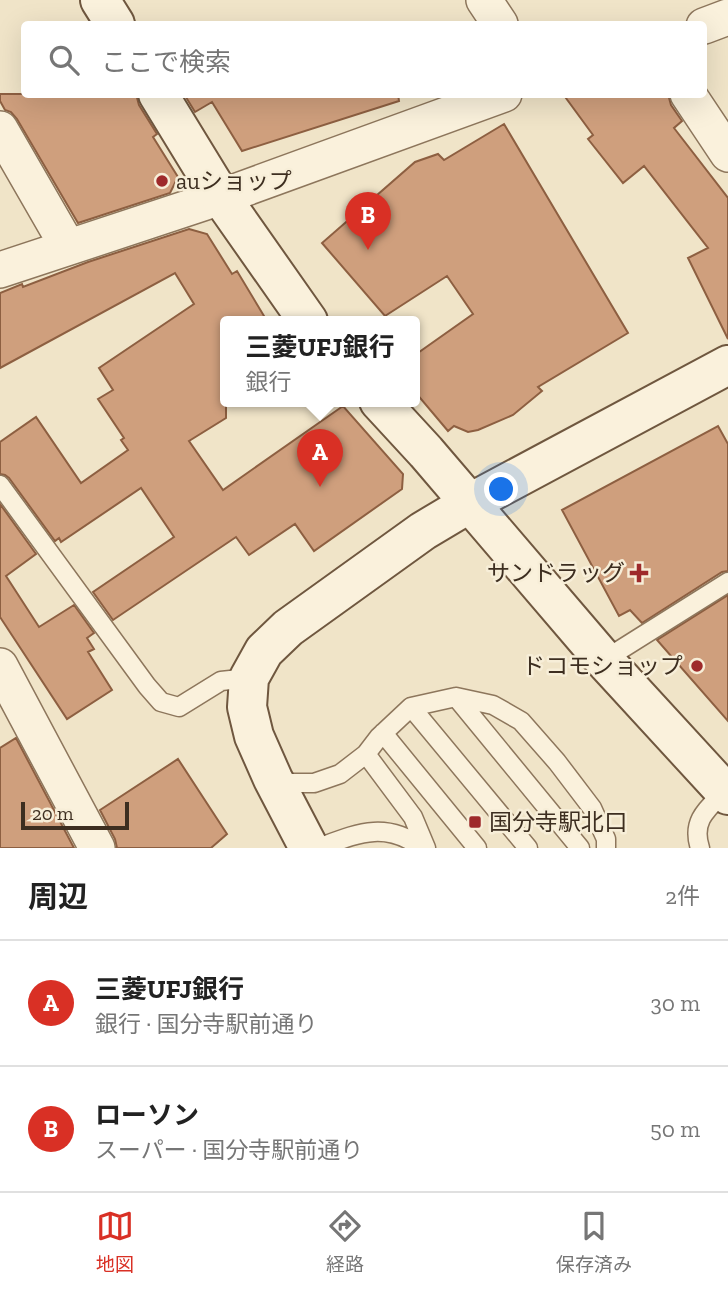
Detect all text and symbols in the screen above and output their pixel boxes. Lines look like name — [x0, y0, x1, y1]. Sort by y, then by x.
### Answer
search box — [21, 21, 707, 98]
icon: search — [45, 41, 83, 79]
text: ここで検索 — [101, 46, 231, 78]
place label: auショップ — [176, 167, 292, 195]
marker: auショップ — [154, 173, 170, 189]
pin: B — [345, 192, 391, 250]
popup — [220, 316, 420, 407]
text: 三菱UFJ銀行 — [246, 331, 394, 363]
text: 銀行 — [246, 368, 292, 396]
pin: A — [297, 429, 343, 487]
your location — [484, 472, 518, 506]
place label: サンドラッグ — [487, 559, 625, 587]
marker: サンドラッグ — [631, 565, 647, 581]
place label: ドコモショップ — [522, 652, 683, 680]
marker: ドコモショップ — [689, 658, 705, 674]
scale bar — [21, 799, 130, 831]
text: 20 m — [32, 802, 73, 825]
place label: 国分寺駅北口 — [489, 808, 627, 836]
marker: 国分寺駅北口 — [467, 814, 483, 830]
text: 周辺 — [28, 879, 88, 915]
text: 2件 — [665, 882, 700, 910]
text: 三菱UFJ銀行 — [95, 973, 244, 1005]
text: A — [43, 989, 59, 1017]
text: 30 m — [650, 989, 700, 1017]
text: 銀行 · 国分寺駅前通り — [95, 1010, 317, 1038]
text: ローソン — [95, 1099, 199, 1131]
text: B — [44, 1115, 58, 1143]
text: 50 m — [650, 1115, 700, 1143]
text: スーパー · 国分寺駅前通り — [95, 1136, 363, 1164]
tab: 地図 — [96, 1207, 134, 1276]
tab: 経路 — [326, 1207, 364, 1276]
tab: 保存済み — [556, 1207, 632, 1276]

